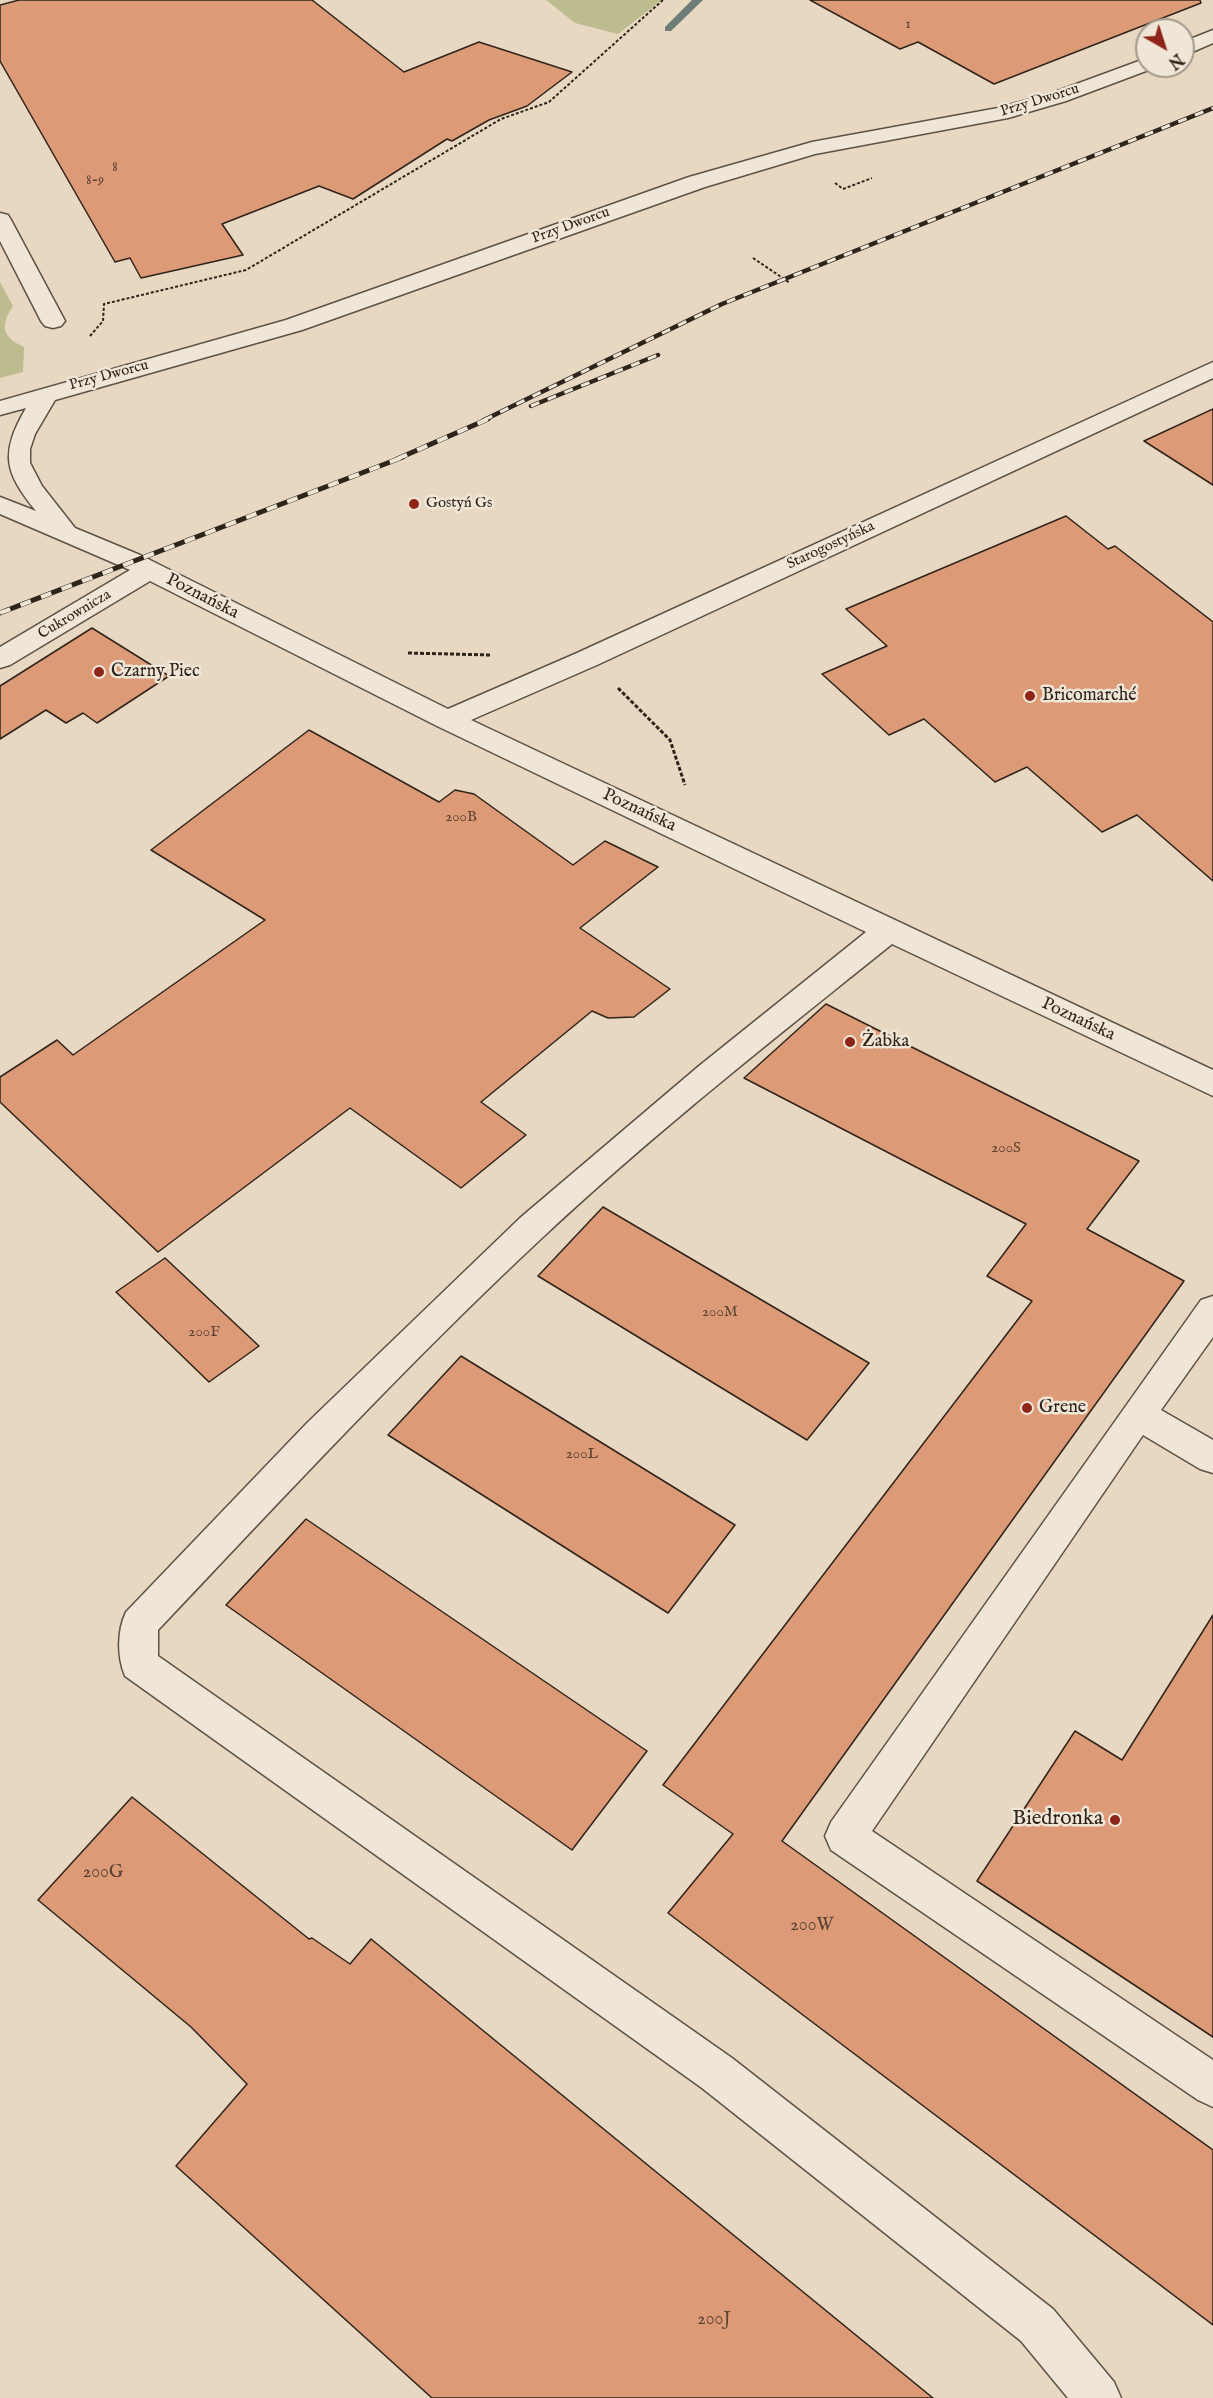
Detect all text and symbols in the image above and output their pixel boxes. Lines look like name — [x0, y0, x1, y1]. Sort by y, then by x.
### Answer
house number: 1 — [905, 17, 911, 33]
north arrow — [1135, 18, 1195, 78]
text: N — [1163, 48, 1187, 73]
street label: Przy Dworcu — [998, 81, 1082, 121]
house number: 8 — [112, 160, 118, 176]
house number: 8-9 — [86, 173, 104, 189]
street label: Przy Dworcu — [530, 204, 612, 248]
street label: Przy Dworcu — [67, 357, 151, 395]
place label: Gostyń Gs — [426, 495, 492, 513]
marker: Gostyń Gs — [407, 497, 421, 511]
street label: Starogostyńska — [784, 518, 878, 574]
street label: Poznańska — [162, 569, 242, 625]
street label: Cukrownicza — [35, 586, 115, 644]
place label: Czarny Piec — [111, 661, 200, 683]
marker: Czarny Piec — [92, 665, 106, 679]
place label: Bricomarché — [1042, 685, 1136, 707]
marker: Bricomarché — [1023, 689, 1037, 703]
street label: Poznańska — [599, 785, 679, 837]
house number: 200B — [445, 809, 477, 827]
street label: Poznańska — [1038, 994, 1118, 1046]
place label: Żabka — [862, 1031, 909, 1053]
marker: Żabka — [843, 1035, 857, 1049]
house number: 200S — [991, 1140, 1021, 1158]
house number: 200M — [702, 1304, 738, 1322]
house number: 200F — [188, 1324, 220, 1342]
place label: Grene — [1039, 1397, 1086, 1419]
marker: Grene — [1020, 1401, 1034, 1415]
house number: 200L — [566, 1446, 598, 1464]
place label: Biedronka — [1012, 1807, 1103, 1833]
marker: Biedronka — [1108, 1813, 1122, 1827]
house number: 200G — [83, 1862, 123, 1884]
house number: 200W — [790, 1915, 834, 1937]
house number: 200J — [697, 2309, 731, 2331]

